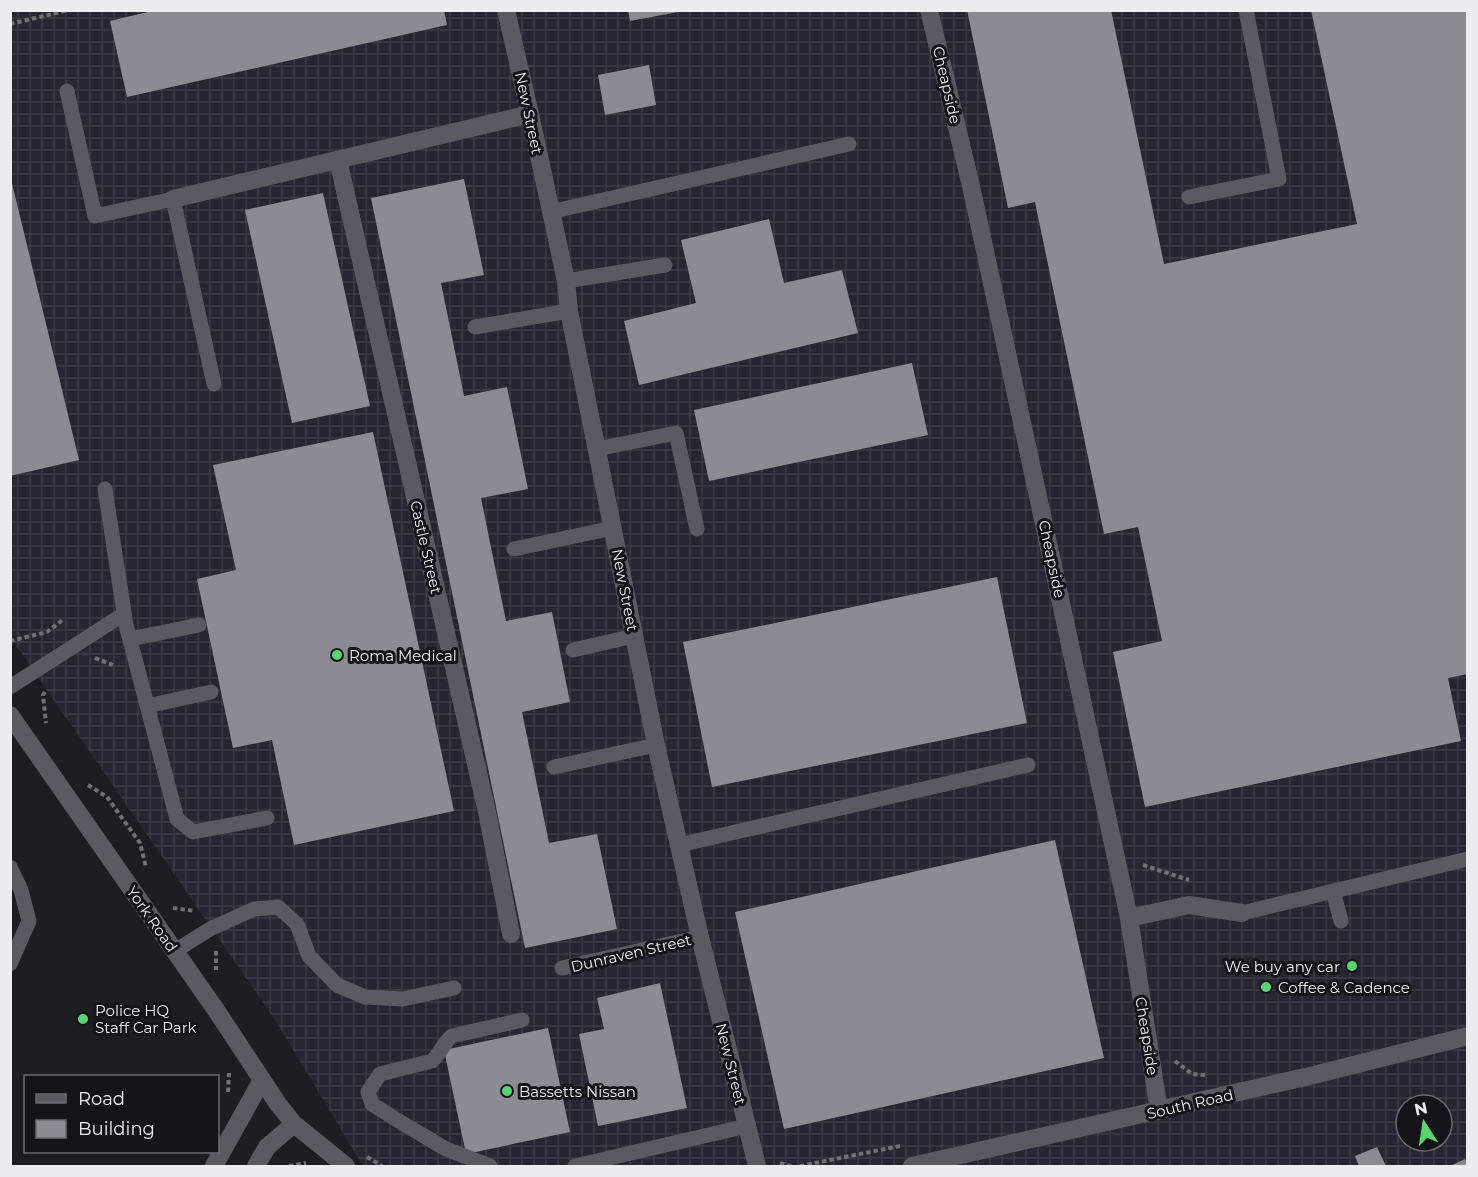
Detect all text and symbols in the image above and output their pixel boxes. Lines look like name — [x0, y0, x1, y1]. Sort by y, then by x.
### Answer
street label: Cheapside — [929, 44, 965, 126]
street label: New Street — [511, 70, 547, 156]
street label: Castle Street — [406, 499, 446, 595]
street label: Cheapside — [1034, 518, 1070, 600]
street label: New Street — [608, 547, 642, 633]
place label: Roma Medical — [349, 646, 457, 665]
marker: Roma Medical — [330, 648, 344, 662]
street label: York Road — [122, 882, 182, 956]
street label: Dunraven Street — [569, 930, 693, 976]
place label: We buy any car — [1225, 957, 1340, 976]
marker: We buy any car — [1345, 959, 1359, 973]
place label: Coffee & Cadence — [1278, 978, 1410, 997]
marker: Coffee & Cadence — [1259, 980, 1273, 994]
street label: Cheapside — [1131, 995, 1163, 1077]
place label: Police HQ Staff Car Park — [95, 1001, 197, 1037]
marker: Police HQ Staff Car Park — [76, 1012, 90, 1026]
street label: New Street — [712, 1021, 750, 1107]
legend — [24, 1075, 219, 1153]
place label: Bassetts Nissan — [519, 1082, 636, 1101]
marker: Bassetts Nissan — [500, 1084, 514, 1098]
street label: South Road — [1145, 1085, 1235, 1123]
text: Road — [78, 1088, 125, 1110]
north arrow — [1394, 1093, 1454, 1153]
text: N — [1413, 1098, 1429, 1119]
text: Building — [78, 1118, 155, 1140]

